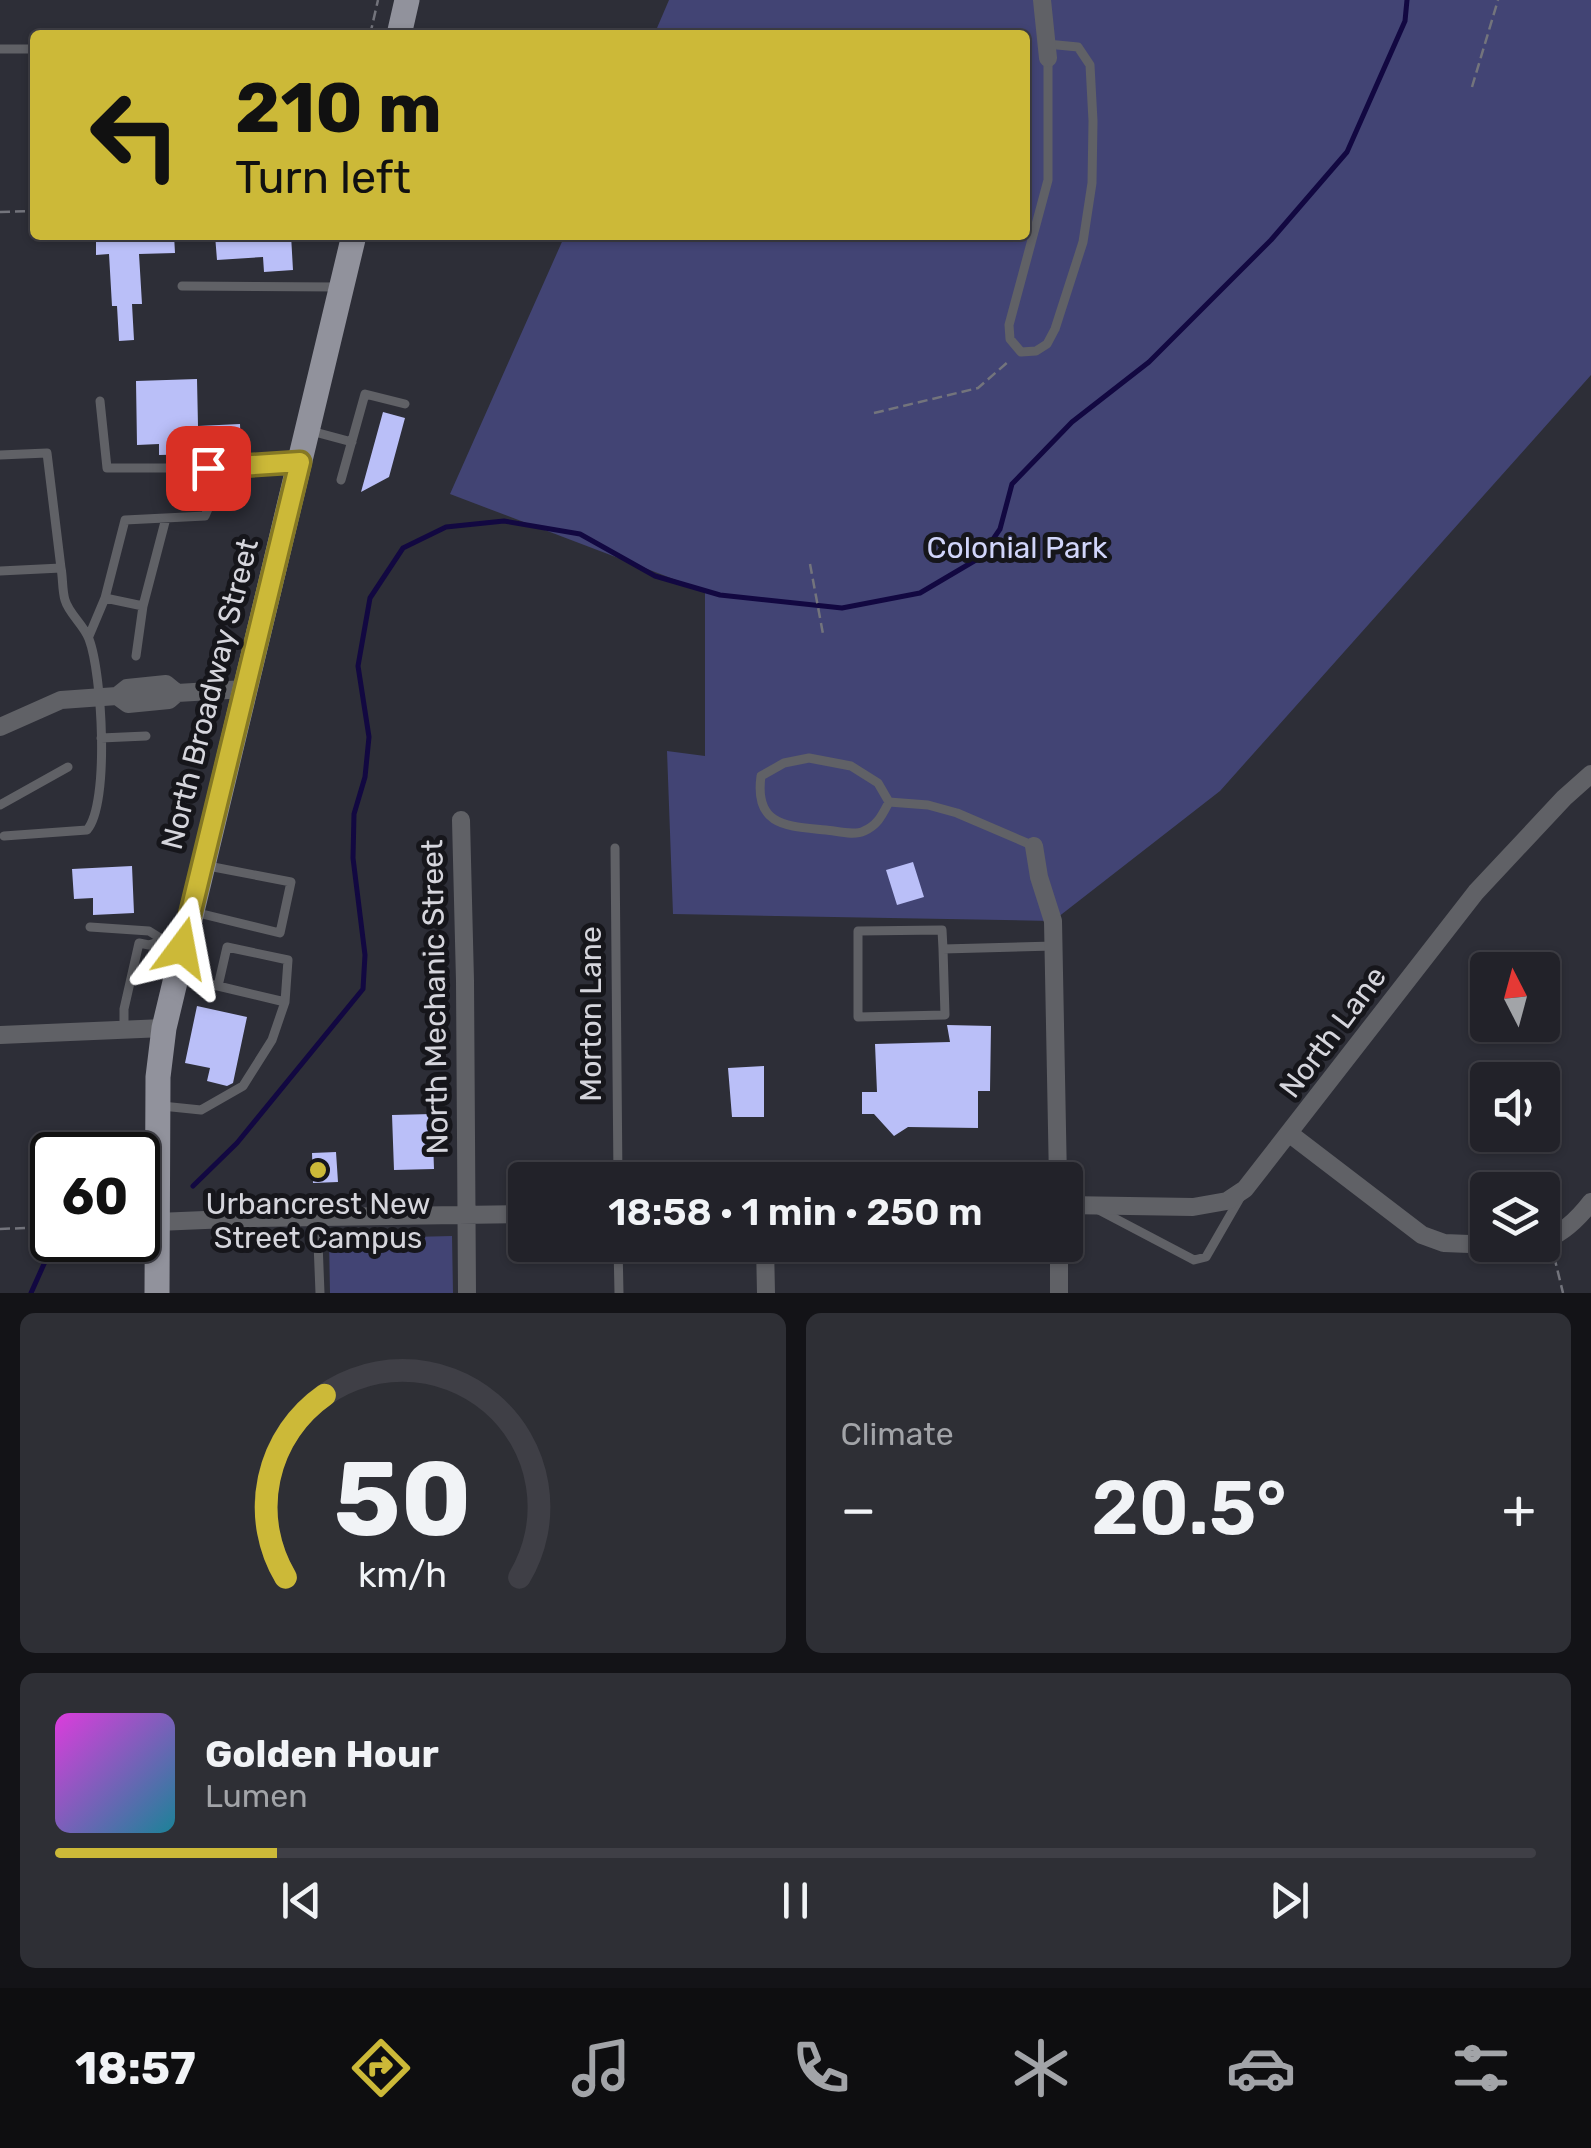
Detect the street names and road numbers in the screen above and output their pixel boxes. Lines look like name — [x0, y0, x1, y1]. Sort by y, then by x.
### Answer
street label: North Broadway Street — [154, 534, 266, 853]
street label: North Mechanic Street — [414, 839, 456, 1155]
street label: Morton Lane — [573, 926, 609, 1102]
street label: North Lane — [1272, 959, 1394, 1105]

